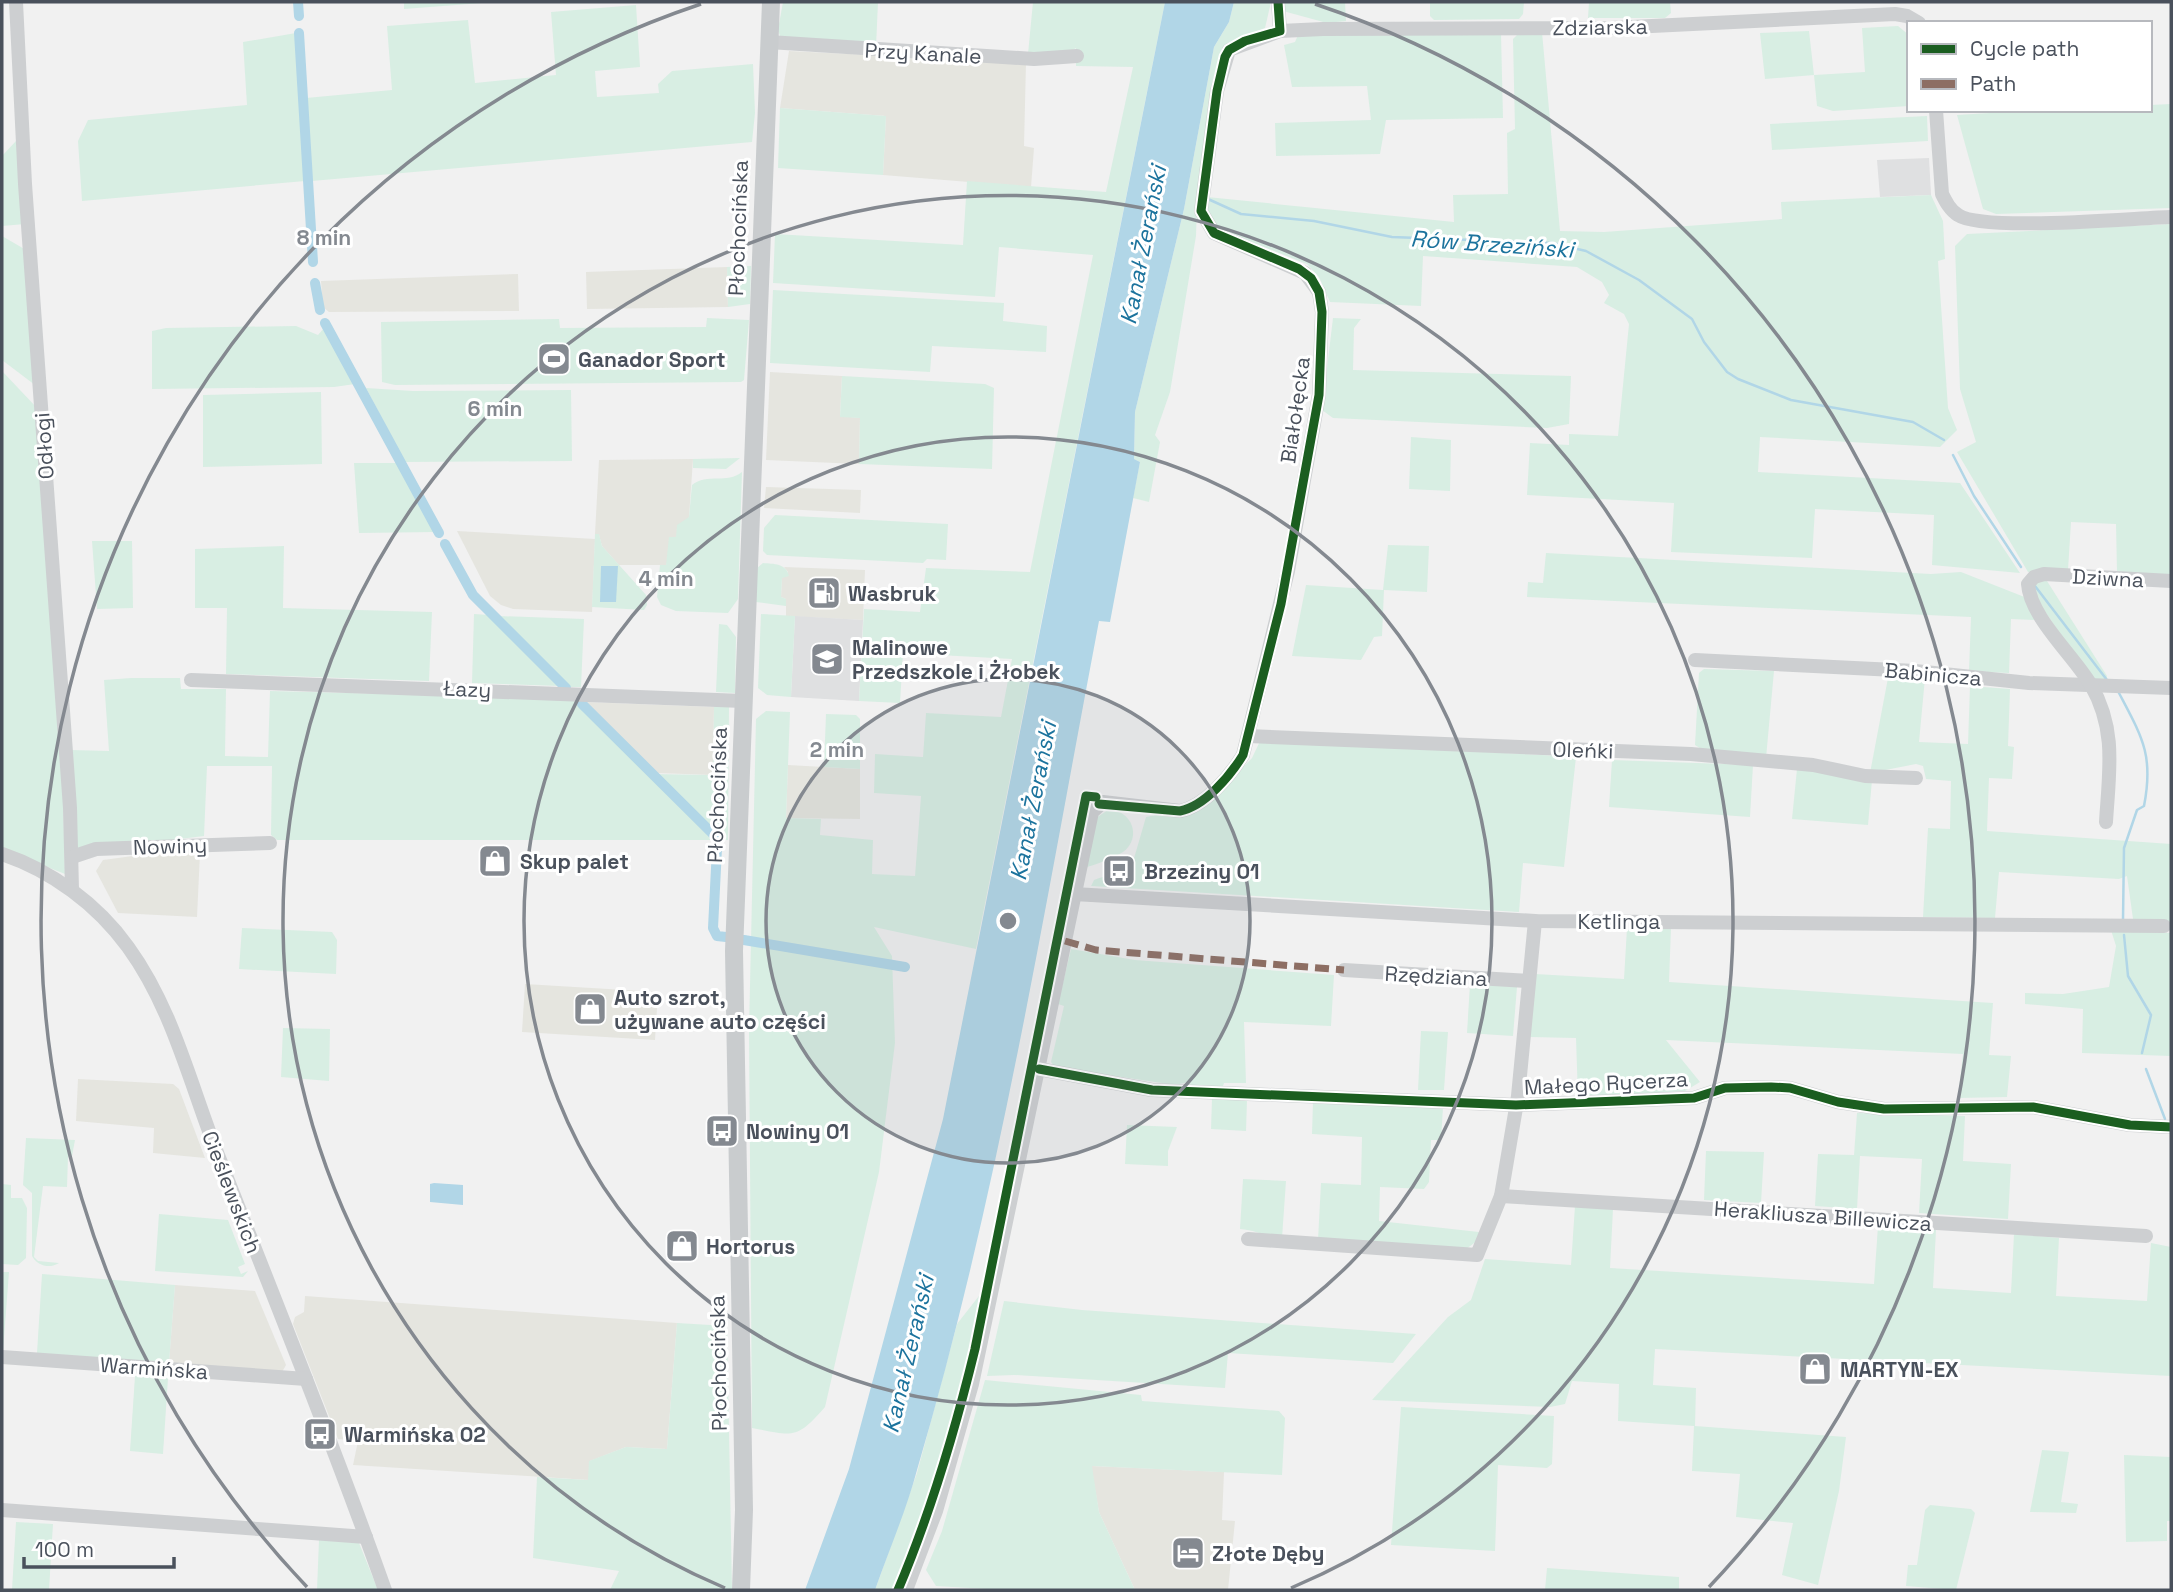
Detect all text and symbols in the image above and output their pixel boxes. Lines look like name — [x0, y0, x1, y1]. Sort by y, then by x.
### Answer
street label: Zdziarska — [1552, 13, 1648, 41]
legend — [1907, 21, 2152, 112]
text: Cycle path — [1970, 35, 2079, 62]
street label: Przy Kanale — [864, 36, 982, 70]
text: Path — [1970, 70, 2016, 97]
street label: Płochocińska — [722, 160, 754, 296]
water label: Kanał Żerański — [1113, 161, 1174, 327]
water label: Rów Brzeziński — [1409, 223, 1577, 265]
text: 8 min — [297, 224, 351, 251]
sports icon: Ganador Sport — [535, 340, 573, 378]
place label: Ganador Sport — [578, 346, 726, 373]
street label: Białołęcka — [1274, 355, 1316, 465]
text: 6 min — [468, 395, 522, 422]
street label: Odłogi — [28, 412, 60, 480]
street label: Dziwna — [2071, 563, 2145, 593]
text: 4 min — [638, 565, 694, 592]
fuel station icon: Wasbruk — [805, 574, 843, 612]
place label: Wasbruk — [848, 580, 936, 607]
place label: Malinowe Przedszkole i Żłobek — [852, 634, 1060, 685]
school or university icon: Malinowe Przedszkole i Żłobek — [808, 640, 846, 678]
street label: Babinicza — [1883, 656, 1983, 692]
street label: Łazy — [442, 674, 492, 704]
water label: Kanał Żerański — [1003, 717, 1064, 883]
street label: Płochocińska — [701, 727, 733, 863]
street label: Oleńki — [1552, 735, 1614, 765]
text: 2 min — [810, 736, 864, 763]
street label: Nowiny — [132, 831, 208, 861]
shop icon: Skup palet — [476, 842, 514, 880]
place label: Skup palet — [520, 848, 629, 875]
bus stop icon: Brzeziny 01 — [1100, 852, 1138, 890]
place label: Brzeziny 01 — [1144, 858, 1260, 885]
street label: Ketlinga — [1578, 908, 1660, 935]
centre of rings — [996, 909, 1020, 933]
street label: Rzędziana — [1384, 960, 1488, 992]
place label: Auto szrot, używane auto części — [614, 984, 826, 1035]
shop icon: Auto szrot, używane auto części — [571, 990, 609, 1028]
street label: Małego Rycerza — [1523, 1065, 1689, 1101]
bus stop icon: Nowiny 01 — [703, 1112, 741, 1150]
place label: Nowiny 01 — [746, 1118, 849, 1145]
street label: Cieślewskich — [196, 1127, 268, 1257]
street label: Herakliusza Billewicza — [1713, 1195, 1933, 1237]
shop icon: Hortorus — [663, 1227, 701, 1265]
place label: Hortorus — [706, 1233, 795, 1260]
water label: Kanał Żerański — [875, 1270, 941, 1436]
street label: Płochocińska — [703, 1295, 733, 1431]
shop icon: MARTYN-EX — [1796, 1350, 1834, 1388]
street label: Warmińska — [99, 1351, 209, 1385]
place label: MARTYN-EX — [1840, 1356, 1959, 1383]
bus stop icon: Warmińska 02 — [301, 1415, 339, 1453]
place label: Warmińska 02 — [344, 1421, 486, 1448]
scale bar — [24, 1526, 175, 1570]
hotel icon: Złote Dęby — [1169, 1534, 1207, 1572]
text: 100 m — [35, 1536, 94, 1563]
place label: Złote Dęby — [1212, 1540, 1325, 1567]

